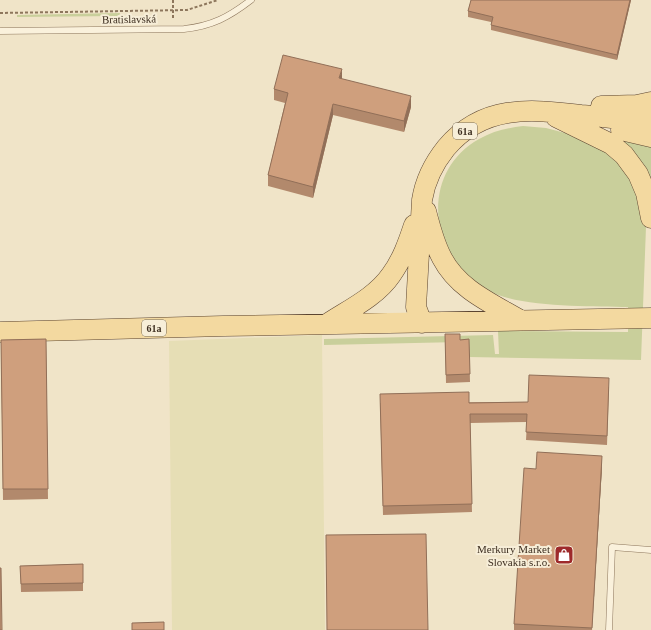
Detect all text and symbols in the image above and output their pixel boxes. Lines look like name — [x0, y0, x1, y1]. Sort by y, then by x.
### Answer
street label: Bratislavská — [102, 13, 156, 25]
road number: 61a — [453, 123, 477, 139]
road number: 61a — [142, 320, 166, 336]
place label: Merkury Market Slovakia s.r.o. — [477, 543, 550, 568]
shop icon: Merkury Market Slovakia s.r.o. — [553, 544, 575, 566]

